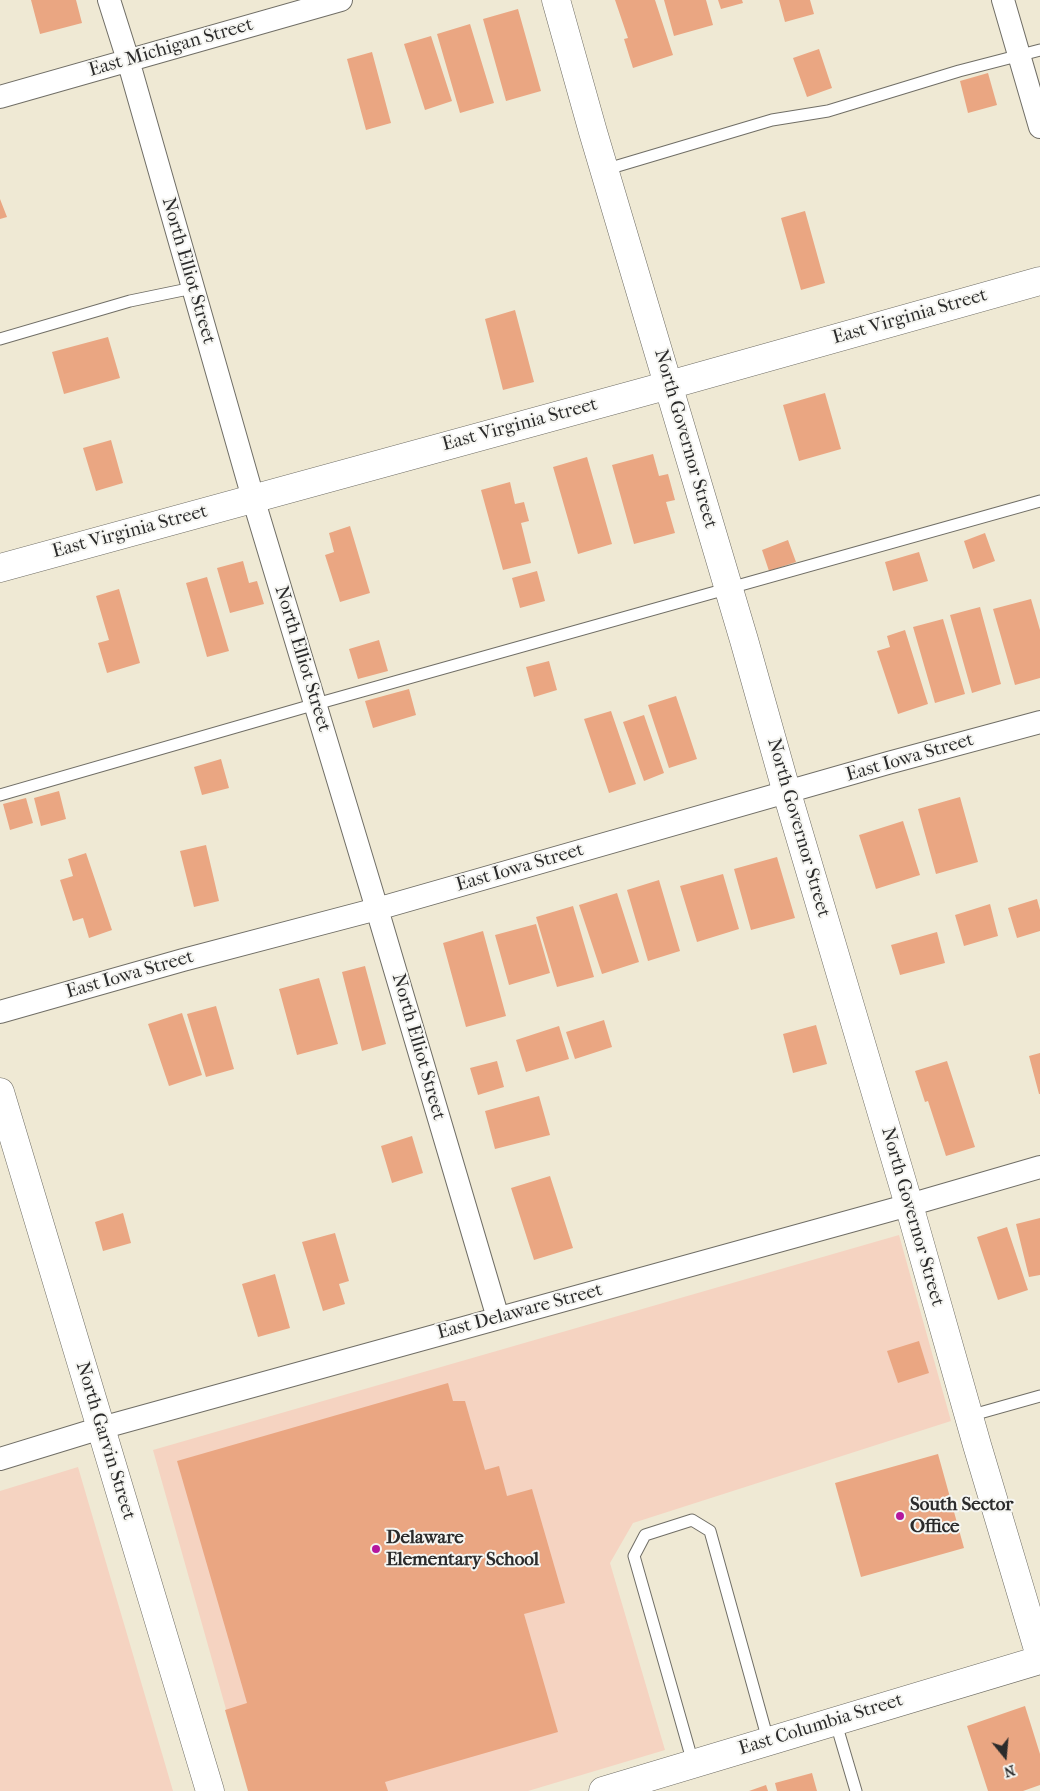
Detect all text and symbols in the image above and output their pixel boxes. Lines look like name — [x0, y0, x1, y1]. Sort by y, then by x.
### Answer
street label: East Michigan Street — [86, 14, 256, 82]
street label: North Elliot Street — [156, 195, 220, 347]
street label: East Virginia Street — [830, 284, 990, 350]
street label: North Governor Street — [648, 347, 722, 531]
street label: East Virginia Street — [440, 393, 600, 457]
street label: East Virginia Street — [50, 500, 210, 564]
street label: North Elliot Street — [269, 583, 335, 735]
street label: East Iowa Street — [844, 729, 976, 787]
street label: North Governor Street — [761, 736, 835, 920]
street label: East Iowa Street — [454, 839, 586, 897]
street label: East Iowa Street — [64, 946, 196, 1004]
street label: North Elliot Street — [386, 971, 450, 1123]
street label: North Governor Street — [875, 1125, 949, 1309]
street label: East Delaware Street — [435, 1279, 605, 1345]
street label: North Garvin Street — [70, 1359, 140, 1523]
place label: South Sector Office — [910, 1494, 1013, 1538]
marker: South Sector Office — [894, 1510, 906, 1522]
place label: Delaware Elementary School — [386, 1527, 539, 1571]
marker: Delaware Elementary School — [370, 1543, 382, 1555]
street label: East Columbia Street — [736, 1689, 906, 1761]
north arrow — [980, 1731, 1030, 1781]
text: N — [1002, 1761, 1017, 1781]

